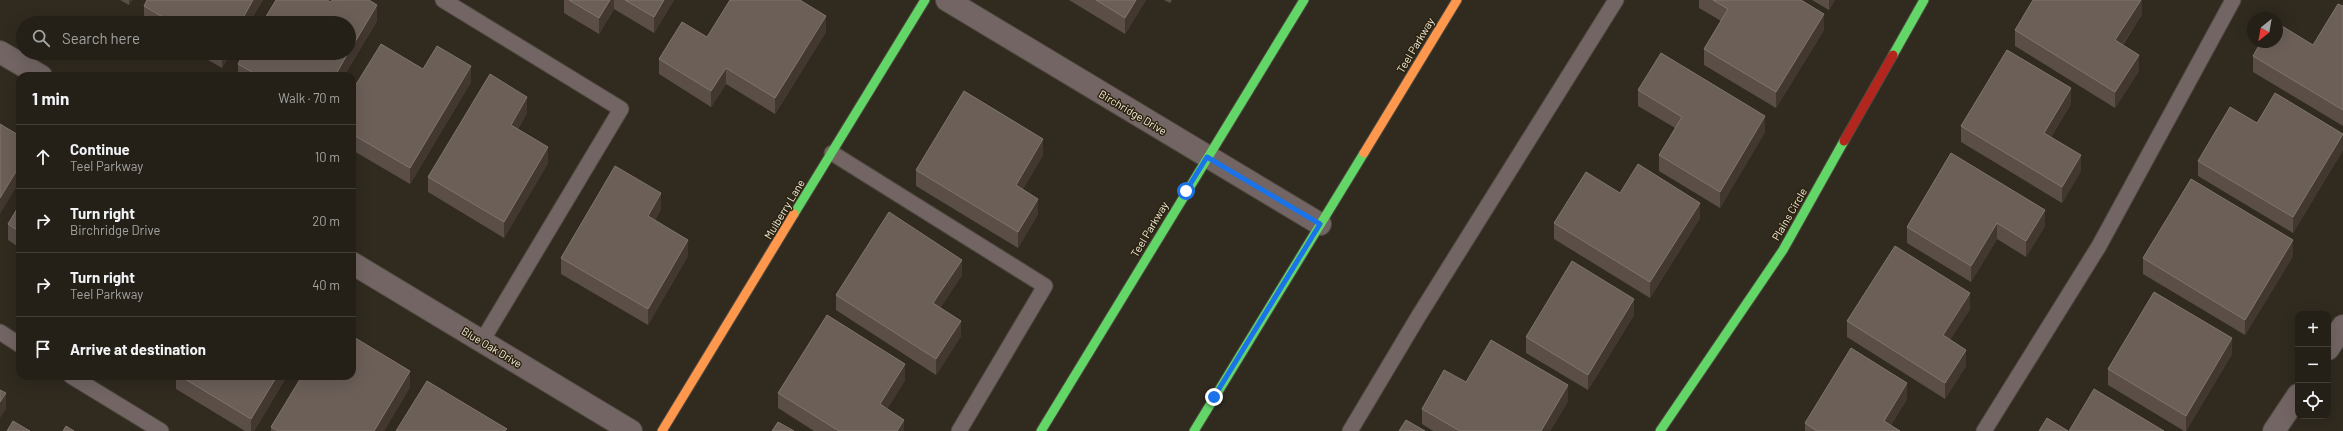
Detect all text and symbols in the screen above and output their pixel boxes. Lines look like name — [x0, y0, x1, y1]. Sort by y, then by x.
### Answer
north arrow — [2247, 12, 2283, 48]
street label: Teel Parkway — [1393, 15, 1437, 75]
search box — [16, 16, 356, 60]
icon: search — [30, 27, 52, 49]
text: Search here — [62, 29, 140, 47]
street label: Birchridge Drive — [1097, 87, 1169, 137]
text: 1 min — [32, 88, 69, 108]
text: Walk · 70 m — [278, 90, 340, 106]
text: Continue — [70, 140, 130, 158]
icon: ahead — [32, 146, 54, 168]
text: 10 m — [315, 149, 340, 165]
text: Teel Parkway — [70, 158, 143, 174]
street label: Mulberry Lane — [761, 177, 807, 241]
route start — [1177, 182, 1195, 200]
street label: Plains Circle — [1769, 185, 1809, 243]
street label: Teel Parkway — [1127, 199, 1171, 259]
text: Turn right — [70, 204, 135, 222]
icon: right — [32, 210, 54, 232]
text: 20 m — [312, 213, 340, 229]
text: Birchridge Drive — [70, 222, 161, 238]
text: Turn right — [70, 268, 135, 286]
icon: right — [32, 274, 54, 296]
text: 40 m — [312, 277, 340, 293]
text: Teel Parkway — [70, 286, 143, 302]
map controls — [2295, 311, 2331, 419]
button: + — [2295, 311, 2331, 347]
street label: Blue Oak Drive — [460, 324, 525, 370]
icon: arrive — [32, 338, 54, 360]
text: Arrive at destination — [70, 340, 206, 358]
button: − — [2295, 347, 2331, 383]
button: locate — [2295, 383, 2331, 419]
route end — [1205, 388, 1223, 406]

